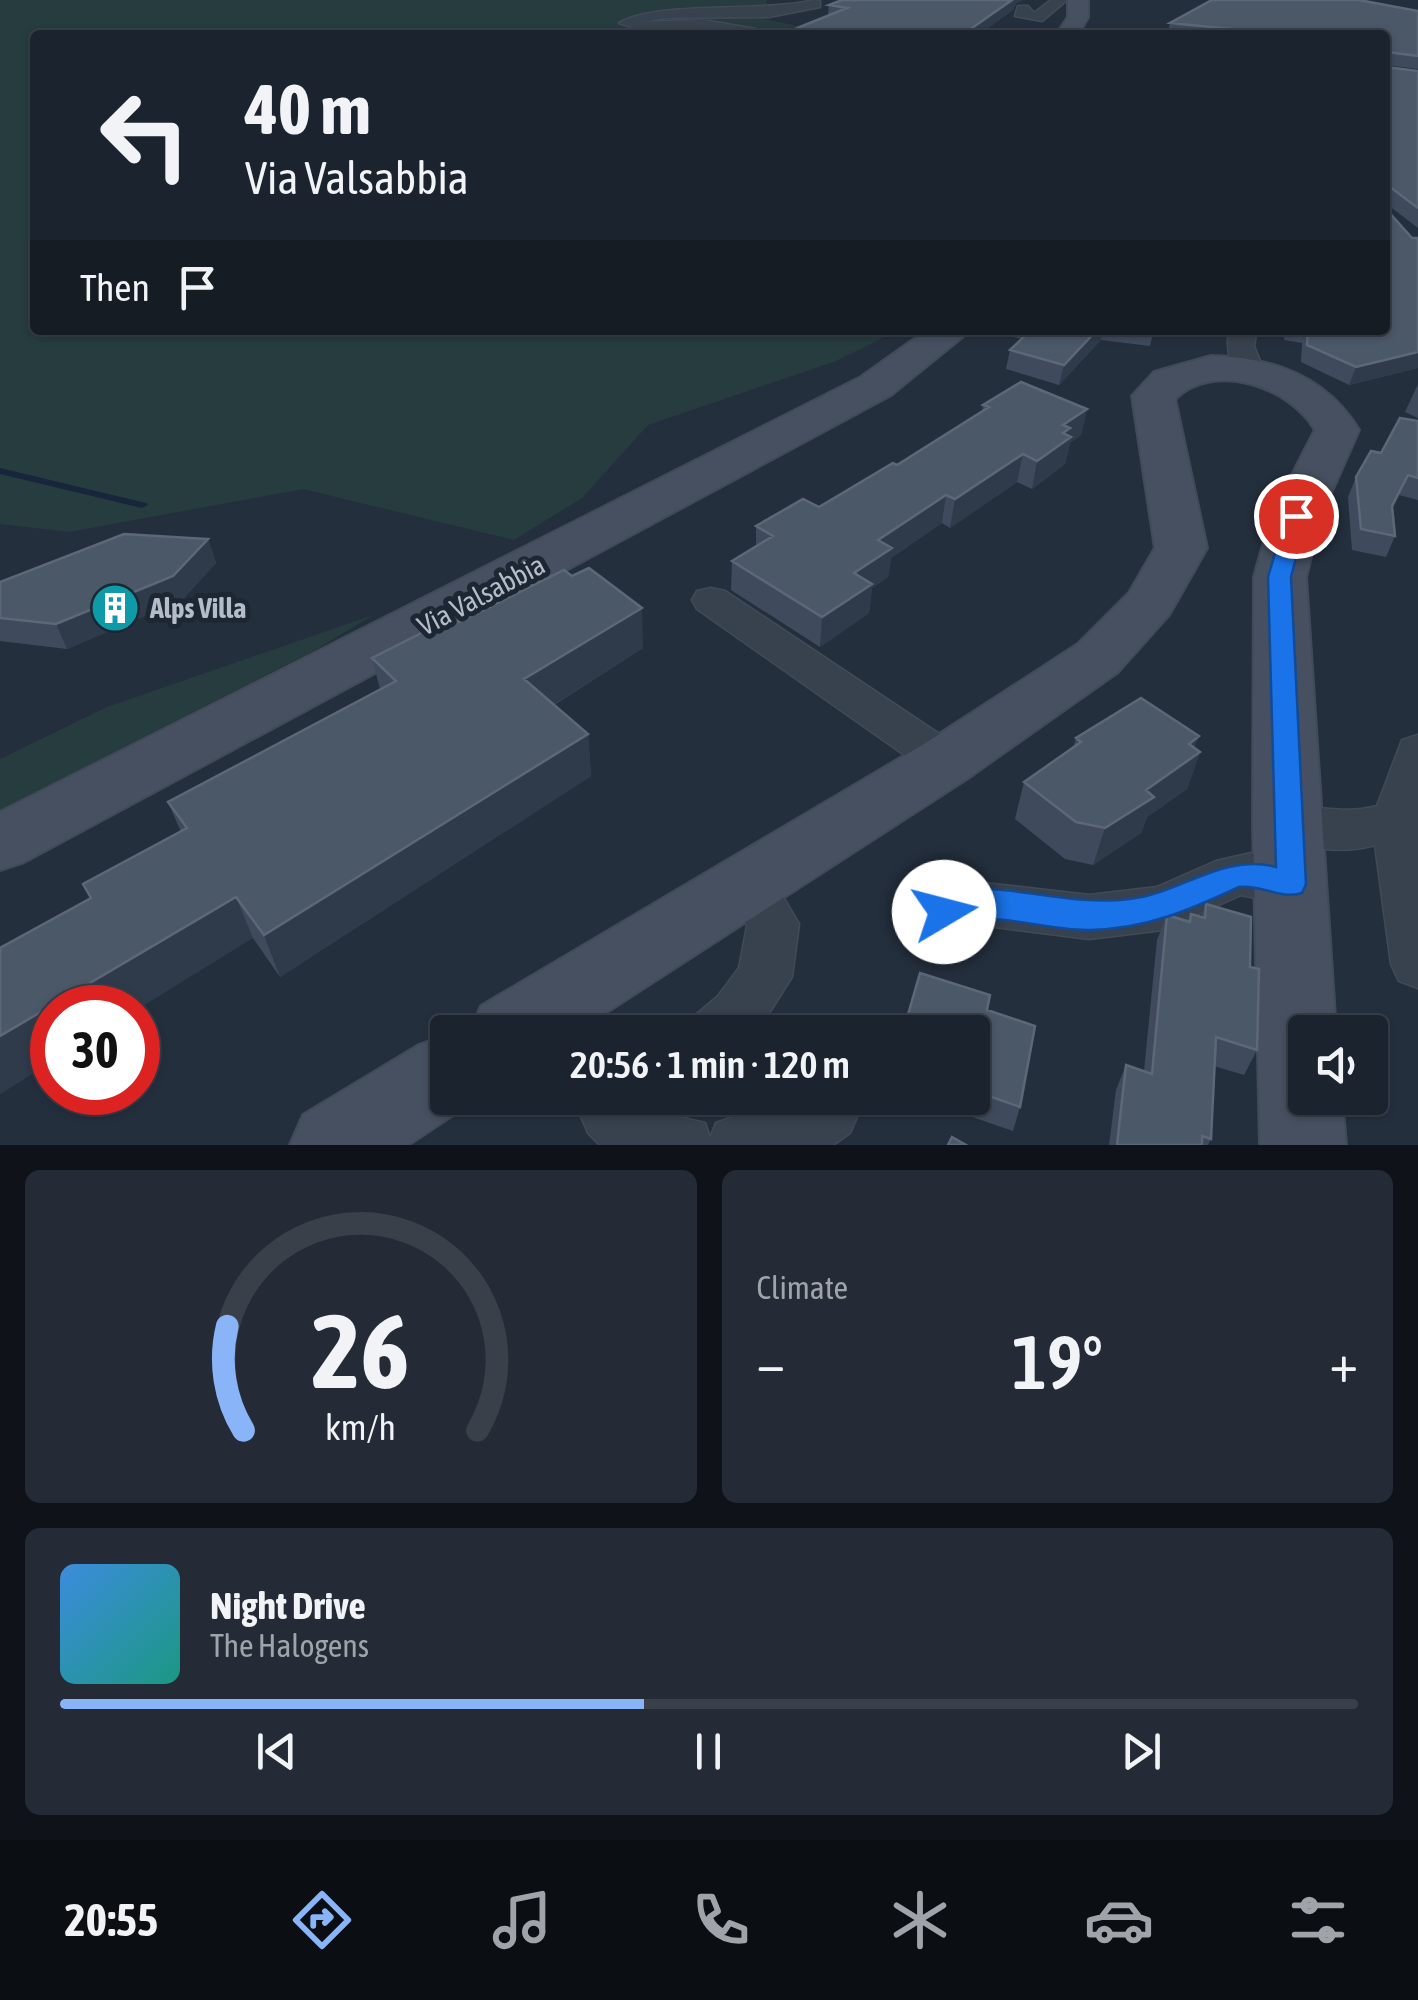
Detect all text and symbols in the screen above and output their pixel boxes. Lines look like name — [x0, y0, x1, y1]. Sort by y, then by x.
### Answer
text: 40 m — [245, 69, 371, 149]
icon: left — [80, 70, 210, 200]
text: Via Valsabbia — [245, 152, 469, 204]
icon: arrive — [170, 260, 225, 315]
text: Then — [80, 266, 150, 309]
pin — [1254, 474, 1339, 559]
icon: arrive — [1269, 489, 1324, 544]
street label: Via Valsabbia — [412, 548, 550, 642]
building icon: Alps Villa — [89, 582, 141, 634]
place label: Alps Villa — [149, 592, 246, 624]
position arrow — [892, 860, 996, 964]
speed limit sign: 30 — [30, 985, 160, 1115]
map controls — [1288, 1015, 1388, 1115]
button: sound — [1288, 1015, 1388, 1115]
text: 20:56 · 1 min · 120 m — [570, 1043, 850, 1086]
text: Climate — [757, 1269, 848, 1306]
text: 26 — [312, 1291, 410, 1410]
text: 19° — [1012, 1319, 1103, 1405]
text: − — [757, 1331, 785, 1394]
text: + — [1329, 1331, 1358, 1394]
text: km/h — [325, 1407, 396, 1448]
text: Night Drive — [210, 1584, 366, 1627]
text: The Halogens — [210, 1627, 369, 1664]
icon: previous — [249, 1724, 304, 1779]
icon: pause — [681, 1724, 736, 1779]
icon: next — [1114, 1724, 1169, 1779]
icon: directions — [287, 1885, 357, 1955]
icon: music — [487, 1885, 557, 1955]
icon: phone — [686, 1885, 756, 1955]
icon: climate — [885, 1885, 955, 1955]
icon: car — [1084, 1885, 1154, 1955]
icon: filters — [1283, 1885, 1353, 1955]
text: 20:55 — [65, 1894, 158, 1946]

